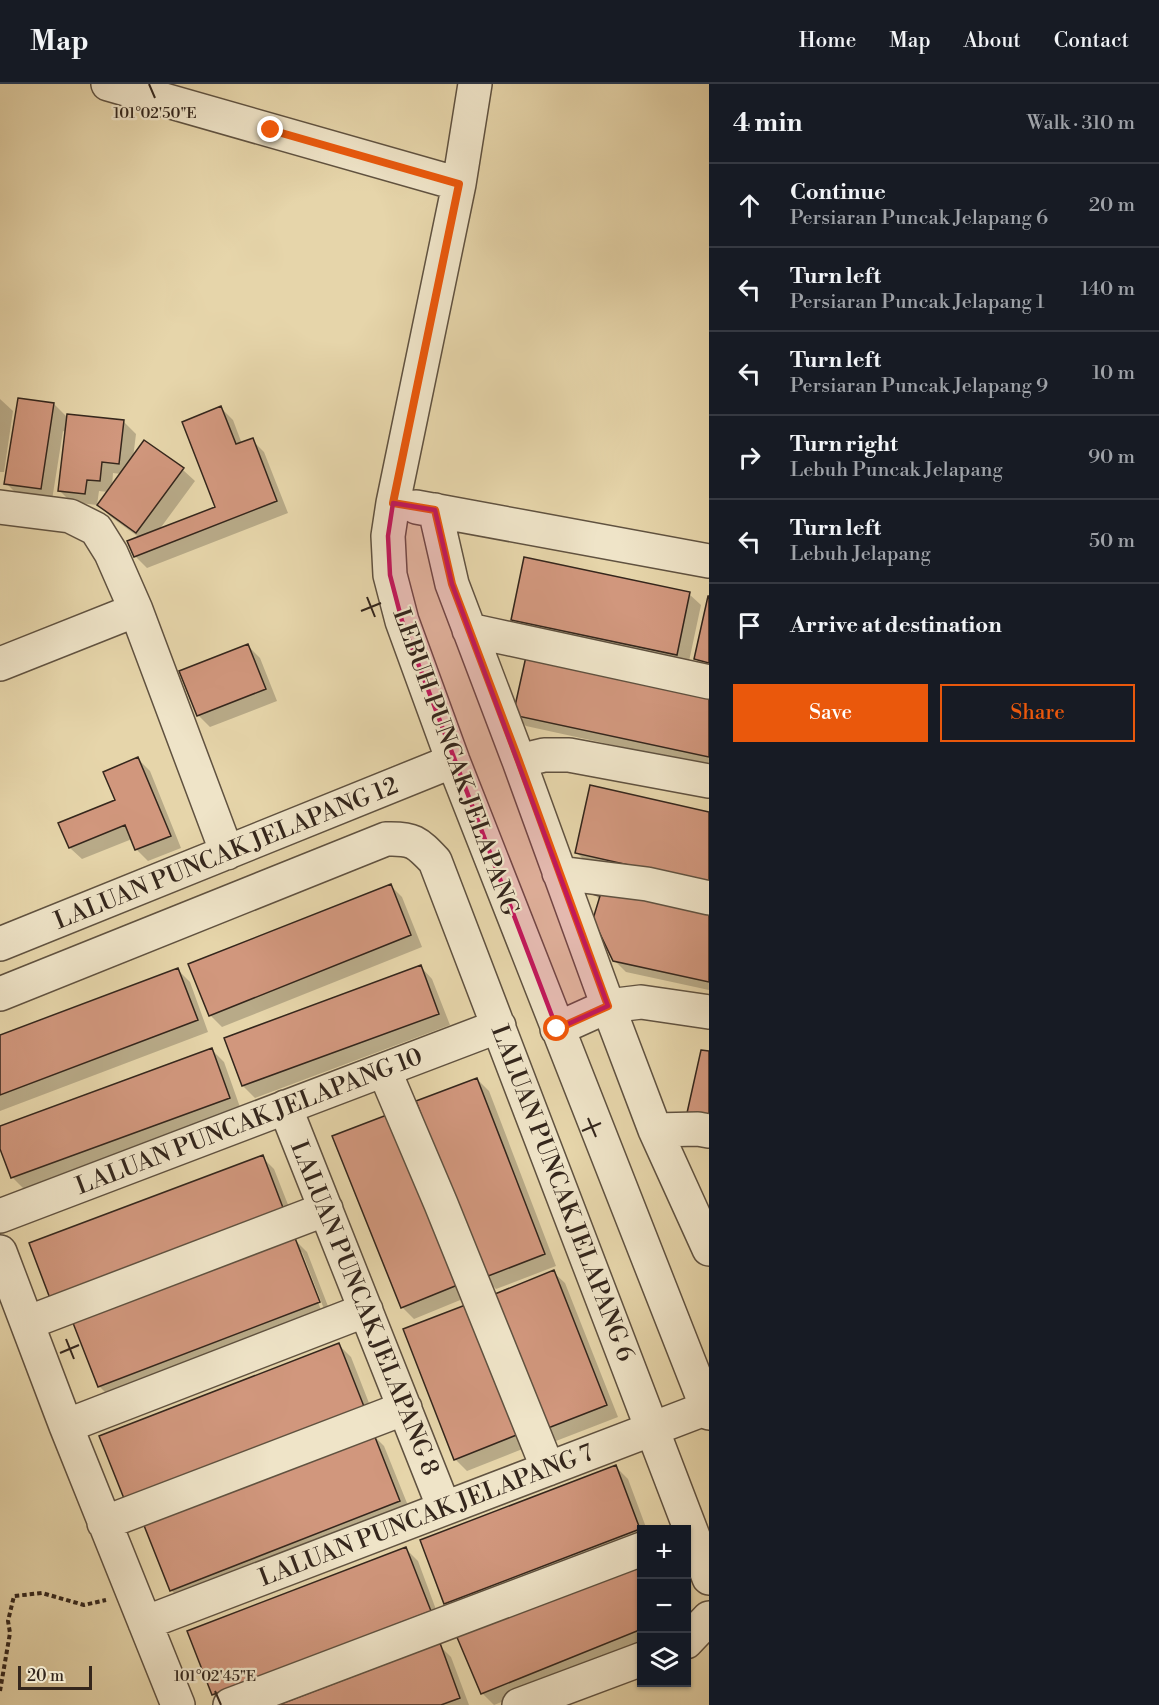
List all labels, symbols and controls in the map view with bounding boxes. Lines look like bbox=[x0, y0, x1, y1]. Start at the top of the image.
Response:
text: Map bbox=[30, 24, 89, 59]
text: Home bbox=[799, 28, 856, 54]
text: Map bbox=[889, 28, 931, 54]
text: About bbox=[964, 28, 1021, 54]
text: Contact bbox=[1054, 28, 1129, 54]
text: 101°02'50"E bbox=[113, 104, 197, 123]
text: 4 min bbox=[733, 107, 803, 139]
text: Walk · 310 m bbox=[1027, 111, 1135, 136]
route end bbox=[257, 116, 283, 142]
text: Continue bbox=[790, 179, 886, 206]
icon: ahead bbox=[733, 189, 766, 222]
text: 20 m bbox=[1089, 193, 1135, 218]
text: Persiaran Puncak Jelapang 6 bbox=[790, 206, 1048, 231]
text: Turn left bbox=[790, 263, 881, 290]
icon: left bbox=[733, 273, 766, 306]
text: 140 m bbox=[1080, 277, 1135, 302]
text: Persiaran Puncak Jelapang 1 bbox=[790, 290, 1045, 315]
text: Turn left bbox=[790, 347, 881, 374]
icon: left bbox=[733, 357, 766, 390]
text: 10 m bbox=[1092, 361, 1135, 386]
text: Persiaran Puncak Jelapang 9 bbox=[790, 374, 1048, 399]
text: Turn right bbox=[790, 431, 898, 458]
icon: right bbox=[733, 441, 766, 474]
text: 90 m bbox=[1088, 445, 1135, 470]
text: Lebuh Puncak Jelapang bbox=[790, 458, 1003, 483]
text: Turn left bbox=[790, 515, 881, 542]
icon: left bbox=[733, 525, 766, 558]
text: 50 m bbox=[1089, 529, 1135, 554]
text: Lebuh Jelapang bbox=[790, 542, 931, 567]
street label: LEBUH PUNCAK JELAPANG bbox=[385, 605, 525, 920]
icon: arrive bbox=[733, 609, 766, 642]
text: Arrive at destination bbox=[790, 612, 1002, 639]
button: Save bbox=[733, 684, 928, 742]
button: Share bbox=[940, 684, 1135, 742]
street label: LALUAN PUNCAK JELAPANG 12 bbox=[50, 771, 403, 937]
route start bbox=[543, 1015, 569, 1041]
street label: LALUAN PUNCAK JELAPANG 6 bbox=[484, 1021, 640, 1366]
street label: LALUAN PUNCAK JELAPANG 10 bbox=[72, 1042, 427, 1202]
street label: LALUAN PUNCAK JELAPANG 8 bbox=[283, 1137, 445, 1480]
street label: LALUAN PUNCAK JELAPANG 7 bbox=[255, 1438, 598, 1594]
map controls bbox=[637, 1525, 691, 1687]
button: + bbox=[637, 1525, 691, 1579]
button: − bbox=[637, 1579, 691, 1633]
button: layers bbox=[637, 1633, 691, 1687]
scale bar bbox=[18, 1663, 92, 1690]
text: 20 m bbox=[27, 1666, 64, 1686]
text: 101°02'45"E bbox=[174, 1667, 256, 1686]

